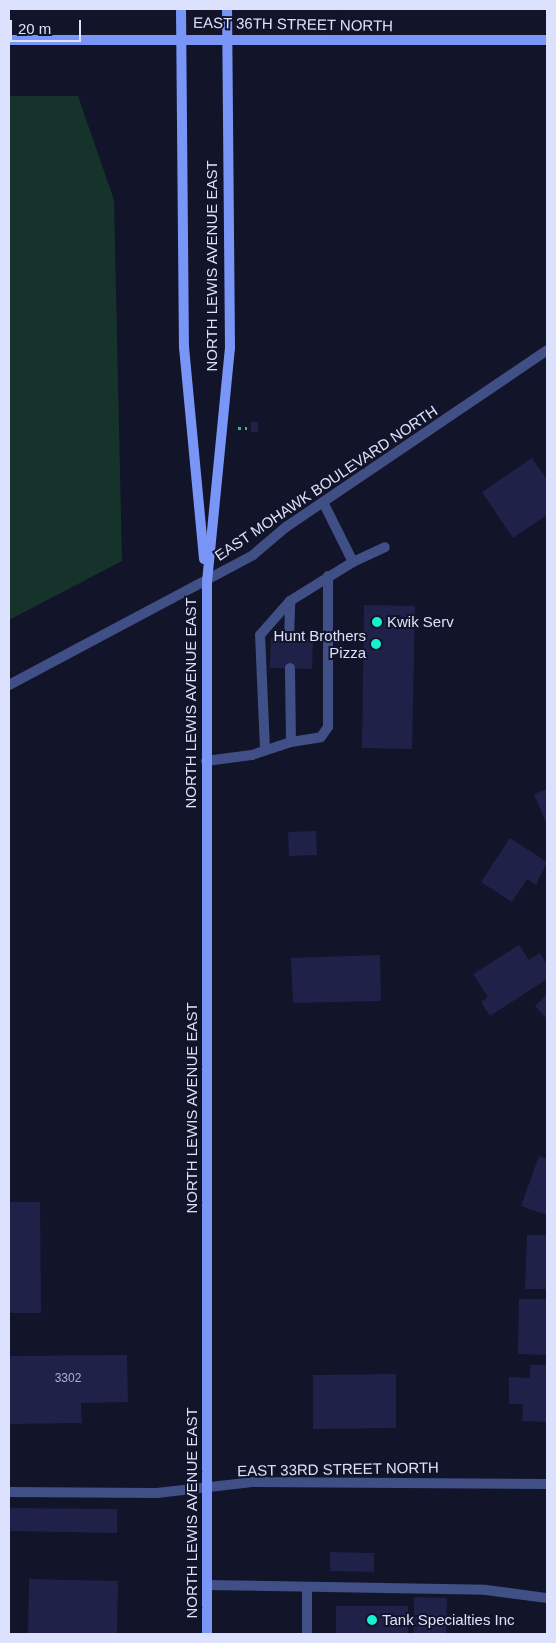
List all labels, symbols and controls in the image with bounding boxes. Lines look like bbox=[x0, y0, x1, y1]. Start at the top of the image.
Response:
scale bar bbox=[12, 10, 84, 42]
street label: EAST 36TH STREET NORTH bbox=[193, 13, 393, 35]
text: 20 m bbox=[18, 20, 51, 37]
street label: NORTH LEWIS AVENUE EAST bbox=[203, 160, 221, 372]
street label: EAST MOHAWK BOULEVARD NORTH bbox=[211, 402, 441, 564]
street label: NORTH LEWIS AVENUE EAST bbox=[182, 597, 200, 809]
place label: Kwik Serv bbox=[387, 613, 454, 631]
marker: Kwik Serv bbox=[371, 616, 383, 628]
place label: Hunt Brothers Pizza bbox=[273, 626, 366, 661]
marker: Hunt Brothers Pizza bbox=[370, 638, 382, 650]
street label: NORTH LEWIS AVENUE EAST bbox=[183, 1002, 201, 1214]
house number: 3302 bbox=[55, 1372, 81, 1386]
street label: NORTH LEWIS AVENUE EAST bbox=[183, 1407, 201, 1619]
street label: EAST 33RD STREET NORTH bbox=[237, 1458, 439, 1480]
place label: Tank Specialties Inc bbox=[382, 1611, 515, 1629]
marker: Tank Specialties Inc bbox=[366, 1614, 378, 1626]

